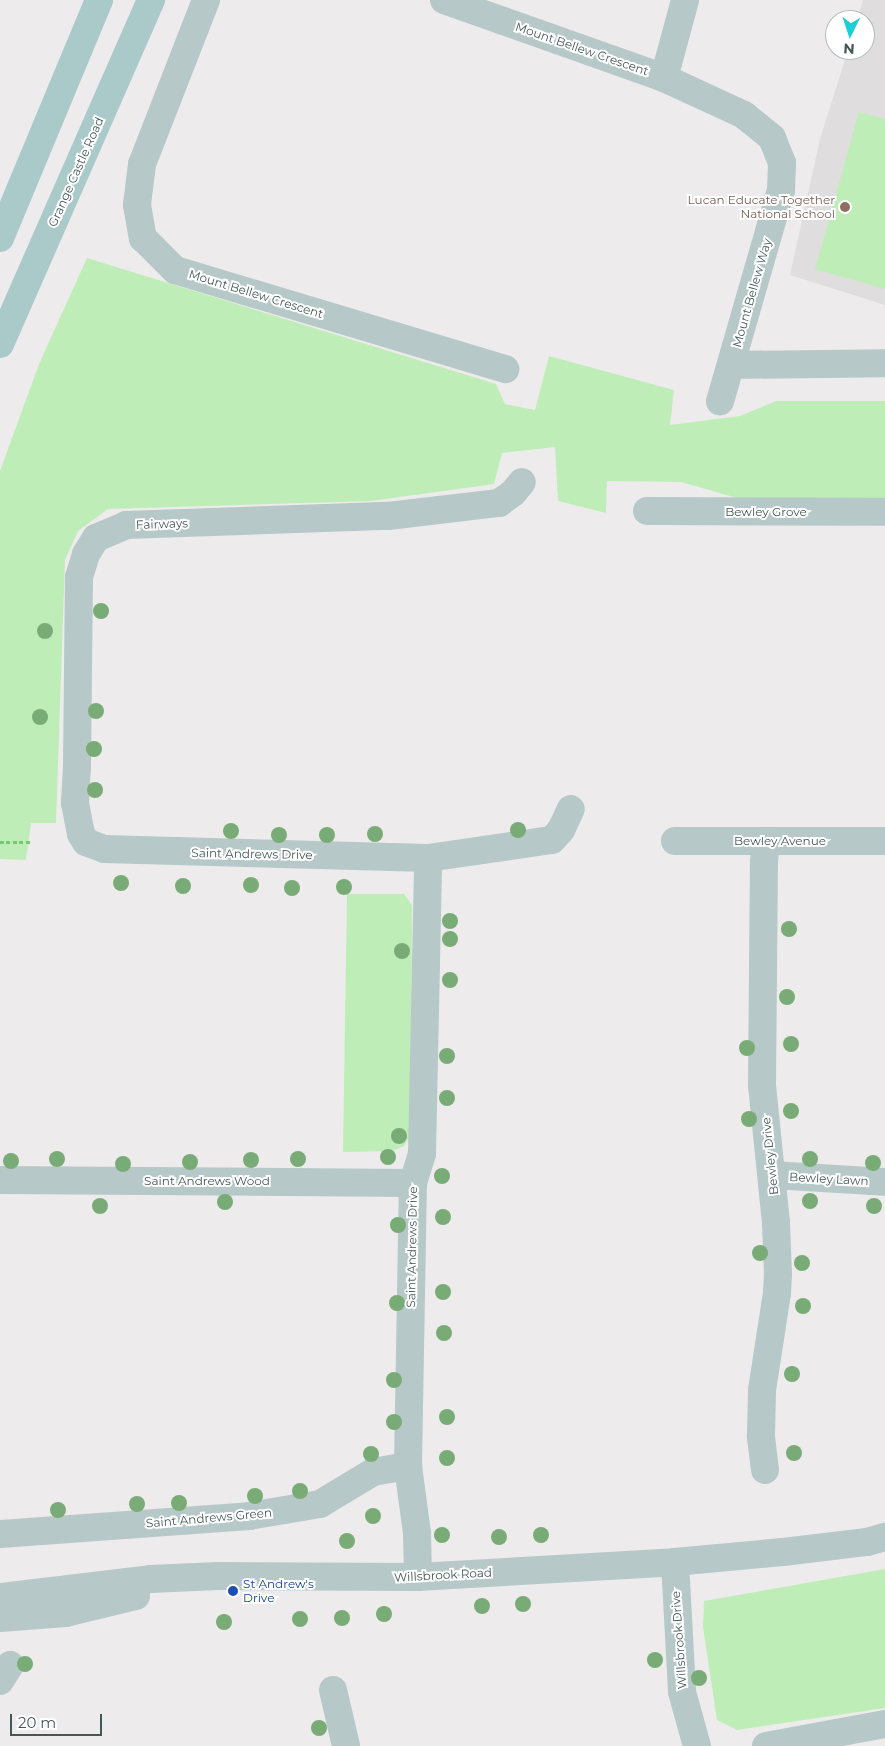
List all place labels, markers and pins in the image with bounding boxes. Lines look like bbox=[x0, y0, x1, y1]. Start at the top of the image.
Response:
place label: Lucan Educate Together National School bbox=[688, 193, 835, 221]
marker: Lucan Educate Together National School bbox=[839, 201, 851, 213]
place label: St Andrew's Drive bbox=[243, 1577, 314, 1605]
marker: St Andrew's Drive bbox=[227, 1585, 239, 1597]

